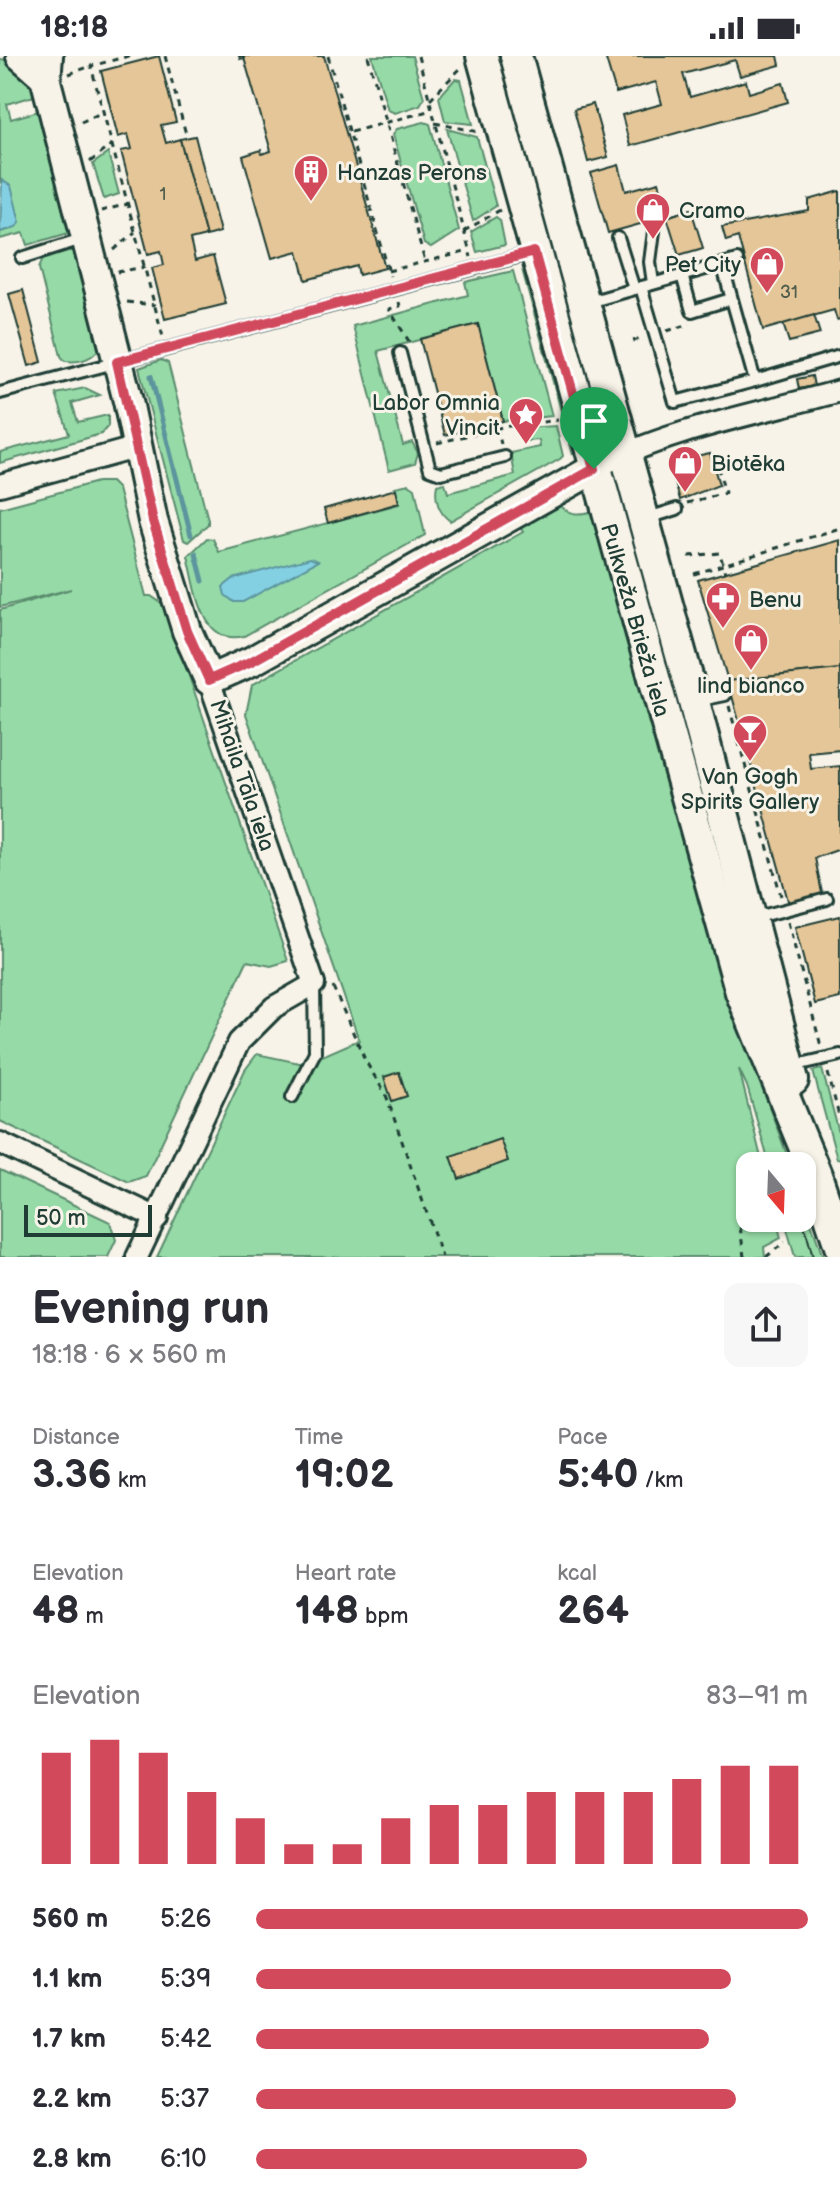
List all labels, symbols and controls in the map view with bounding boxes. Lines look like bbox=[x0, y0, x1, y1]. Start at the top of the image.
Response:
text: 18:18 bbox=[40, 10, 109, 46]
building icon: Hanzas Perons bbox=[292, 153, 330, 203]
place label: Hanzas Perons bbox=[337, 160, 487, 187]
house number: 1 bbox=[160, 184, 166, 205]
shop icon: Cramo bbox=[634, 191, 672, 241]
place label: Cramo bbox=[679, 198, 745, 225]
shop icon: Pet City bbox=[748, 245, 786, 295]
place label: Pet City bbox=[665, 252, 741, 279]
house number: 31 bbox=[780, 282, 798, 303]
pin bbox=[560, 387, 628, 469]
place label: Labor Omnia Vincit bbox=[372, 390, 500, 442]
place icon: Labor Omnia Vincit bbox=[507, 396, 545, 446]
icon: arrive bbox=[572, 399, 616, 443]
shop icon: Biotēka bbox=[666, 444, 704, 494]
place label: Biotēka bbox=[711, 451, 785, 478]
street label: Pulkveža Brieža iela bbox=[594, 521, 675, 720]
pharmacy icon: Benu bbox=[704, 580, 742, 630]
place label: Benu bbox=[749, 587, 802, 614]
shop icon: lind bianco bbox=[732, 622, 770, 672]
place label: lind bianco bbox=[697, 673, 805, 700]
street label: Mihaila Tāla iela bbox=[203, 696, 280, 855]
bar icon: Van Gogh Spirits Gallery bbox=[731, 713, 769, 763]
place label: Van Gogh Spirits Gallery bbox=[681, 764, 819, 816]
north arrow bbox=[736, 1152, 816, 1232]
map controls bbox=[736, 1152, 816, 1232]
scale bar bbox=[24, 1201, 152, 1237]
text: 50 m bbox=[36, 1205, 86, 1232]
text: Evening run bbox=[32, 1283, 269, 1336]
button: share bbox=[724, 1283, 808, 1367]
text: 18:18 · 6 × 560 m bbox=[32, 1340, 226, 1371]
text: Distance bbox=[32, 1424, 120, 1451]
text: Time bbox=[295, 1424, 343, 1451]
text: Pace bbox=[557, 1424, 608, 1451]
text: 3.36 bbox=[32, 1451, 112, 1499]
text: 19:02 bbox=[295, 1451, 393, 1499]
text: 5:40 bbox=[557, 1451, 639, 1499]
text: km bbox=[112, 1467, 147, 1494]
text: /km bbox=[639, 1467, 683, 1494]
text: Elevation bbox=[32, 1560, 124, 1587]
text: Heart rate bbox=[295, 1560, 396, 1587]
text: kcal bbox=[557, 1560, 597, 1587]
text: 48 bbox=[32, 1587, 80, 1635]
text: 148 bbox=[295, 1587, 359, 1635]
text: 264 bbox=[557, 1587, 629, 1635]
text: m bbox=[80, 1603, 104, 1630]
text: bpm bbox=[359, 1603, 408, 1630]
text: Elevation bbox=[32, 1681, 140, 1712]
text: 83–91 m bbox=[706, 1681, 808, 1712]
text: 560 m bbox=[32, 1904, 108, 1935]
text: 5:26 bbox=[160, 1904, 211, 1935]
text: 1.1 km bbox=[32, 1964, 102, 1995]
text: 5:39 bbox=[160, 1964, 211, 1995]
text: 1.7 km bbox=[32, 2024, 106, 2055]
text: 5:42 bbox=[160, 2024, 211, 2055]
text: 2.2 km bbox=[32, 2084, 112, 2115]
text: 5:37 bbox=[160, 2084, 209, 2115]
text: 2.8 km bbox=[32, 2144, 112, 2175]
text: 6:10 bbox=[160, 2144, 207, 2175]

